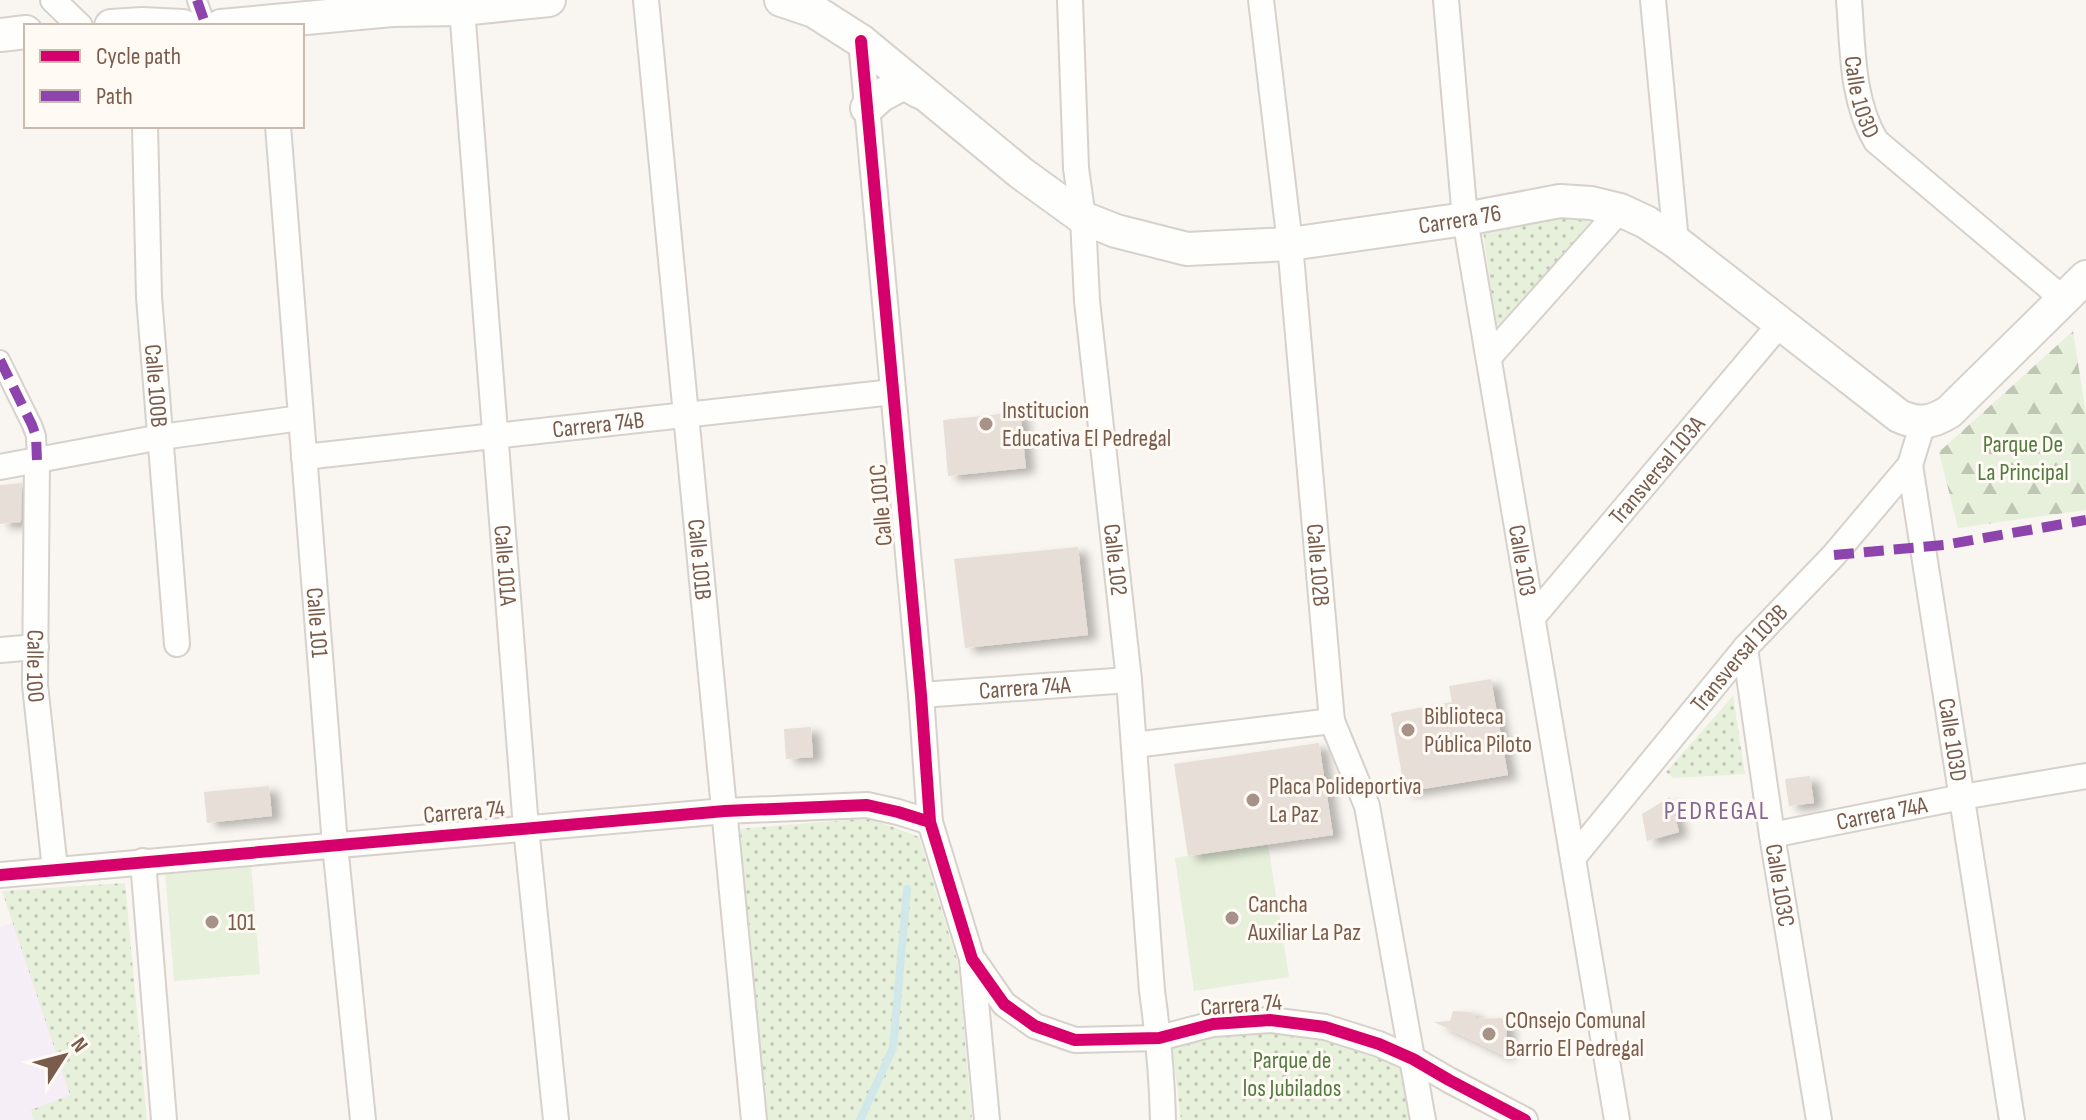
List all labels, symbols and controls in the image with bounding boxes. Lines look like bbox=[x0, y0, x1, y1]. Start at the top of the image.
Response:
legend bbox=[24, 24, 304, 128]
text: Cycle path bbox=[96, 42, 181, 71]
street label: Calle 103D bbox=[1838, 54, 1886, 143]
text: Path bbox=[96, 82, 133, 111]
street label: Carrera 76 bbox=[1417, 198, 1503, 240]
street label: Calle 100B bbox=[138, 343, 174, 428]
place label: Institucion Educativa El Pedregal bbox=[1002, 396, 1171, 453]
street label: Carrera 74B bbox=[551, 405, 646, 444]
street label: Transversal 103A bbox=[1603, 409, 1711, 531]
marker: Institucion Educativa El Pedregal bbox=[977, 415, 995, 433]
park label: Parque De La Principal bbox=[1977, 430, 2069, 487]
street label: Calle 101C bbox=[863, 463, 899, 547]
street label: Calle 101B bbox=[682, 518, 718, 601]
street label: Calle 102 bbox=[1097, 522, 1134, 597]
street label: Calle 103 bbox=[1502, 522, 1543, 598]
street label: Calle 102B bbox=[1300, 523, 1336, 607]
street label: Calle 101A bbox=[488, 524, 523, 608]
street label: Calle 101 bbox=[300, 586, 335, 659]
street label: Transversal 103B bbox=[1684, 598, 1794, 718]
street label: Calle 100 bbox=[20, 629, 51, 704]
street label: Carrera 74A bbox=[978, 670, 1072, 705]
street label: Calle 103D bbox=[1932, 696, 1974, 783]
place label: Biblioteca Pública Piloto bbox=[1424, 702, 1532, 759]
marker: Biblioteca Pública Piloto bbox=[1399, 721, 1417, 739]
place label: Placa Polideportiva La Paz bbox=[1269, 772, 1421, 829]
street label: Carrera 74A bbox=[1834, 790, 1930, 836]
marker: Placa Polideportiva La Paz bbox=[1244, 791, 1262, 809]
street label: Carrera 74 bbox=[422, 794, 506, 830]
district label: PEDREGAL bbox=[1664, 796, 1770, 827]
street label: Calle 103C bbox=[1759, 842, 1801, 929]
place label: Cancha Auxiliar La Paz bbox=[1247, 890, 1361, 947]
place label: 101 bbox=[228, 908, 256, 937]
marker: Cancha Auxiliar La Paz bbox=[1223, 909, 1241, 927]
marker: 101 bbox=[203, 913, 221, 931]
street label: Carrera 74 bbox=[1199, 988, 1283, 1022]
place label: COnsejo Comunal Barrio El Pedregal bbox=[1505, 1006, 1646, 1063]
north arrow bbox=[24, 1016, 104, 1096]
marker: COnsejo Comunal Barrio El Pedregal bbox=[1480, 1025, 1498, 1043]
text: N bbox=[65, 1032, 93, 1058]
park label: Parque de los Jubilados bbox=[1243, 1046, 1341, 1103]

